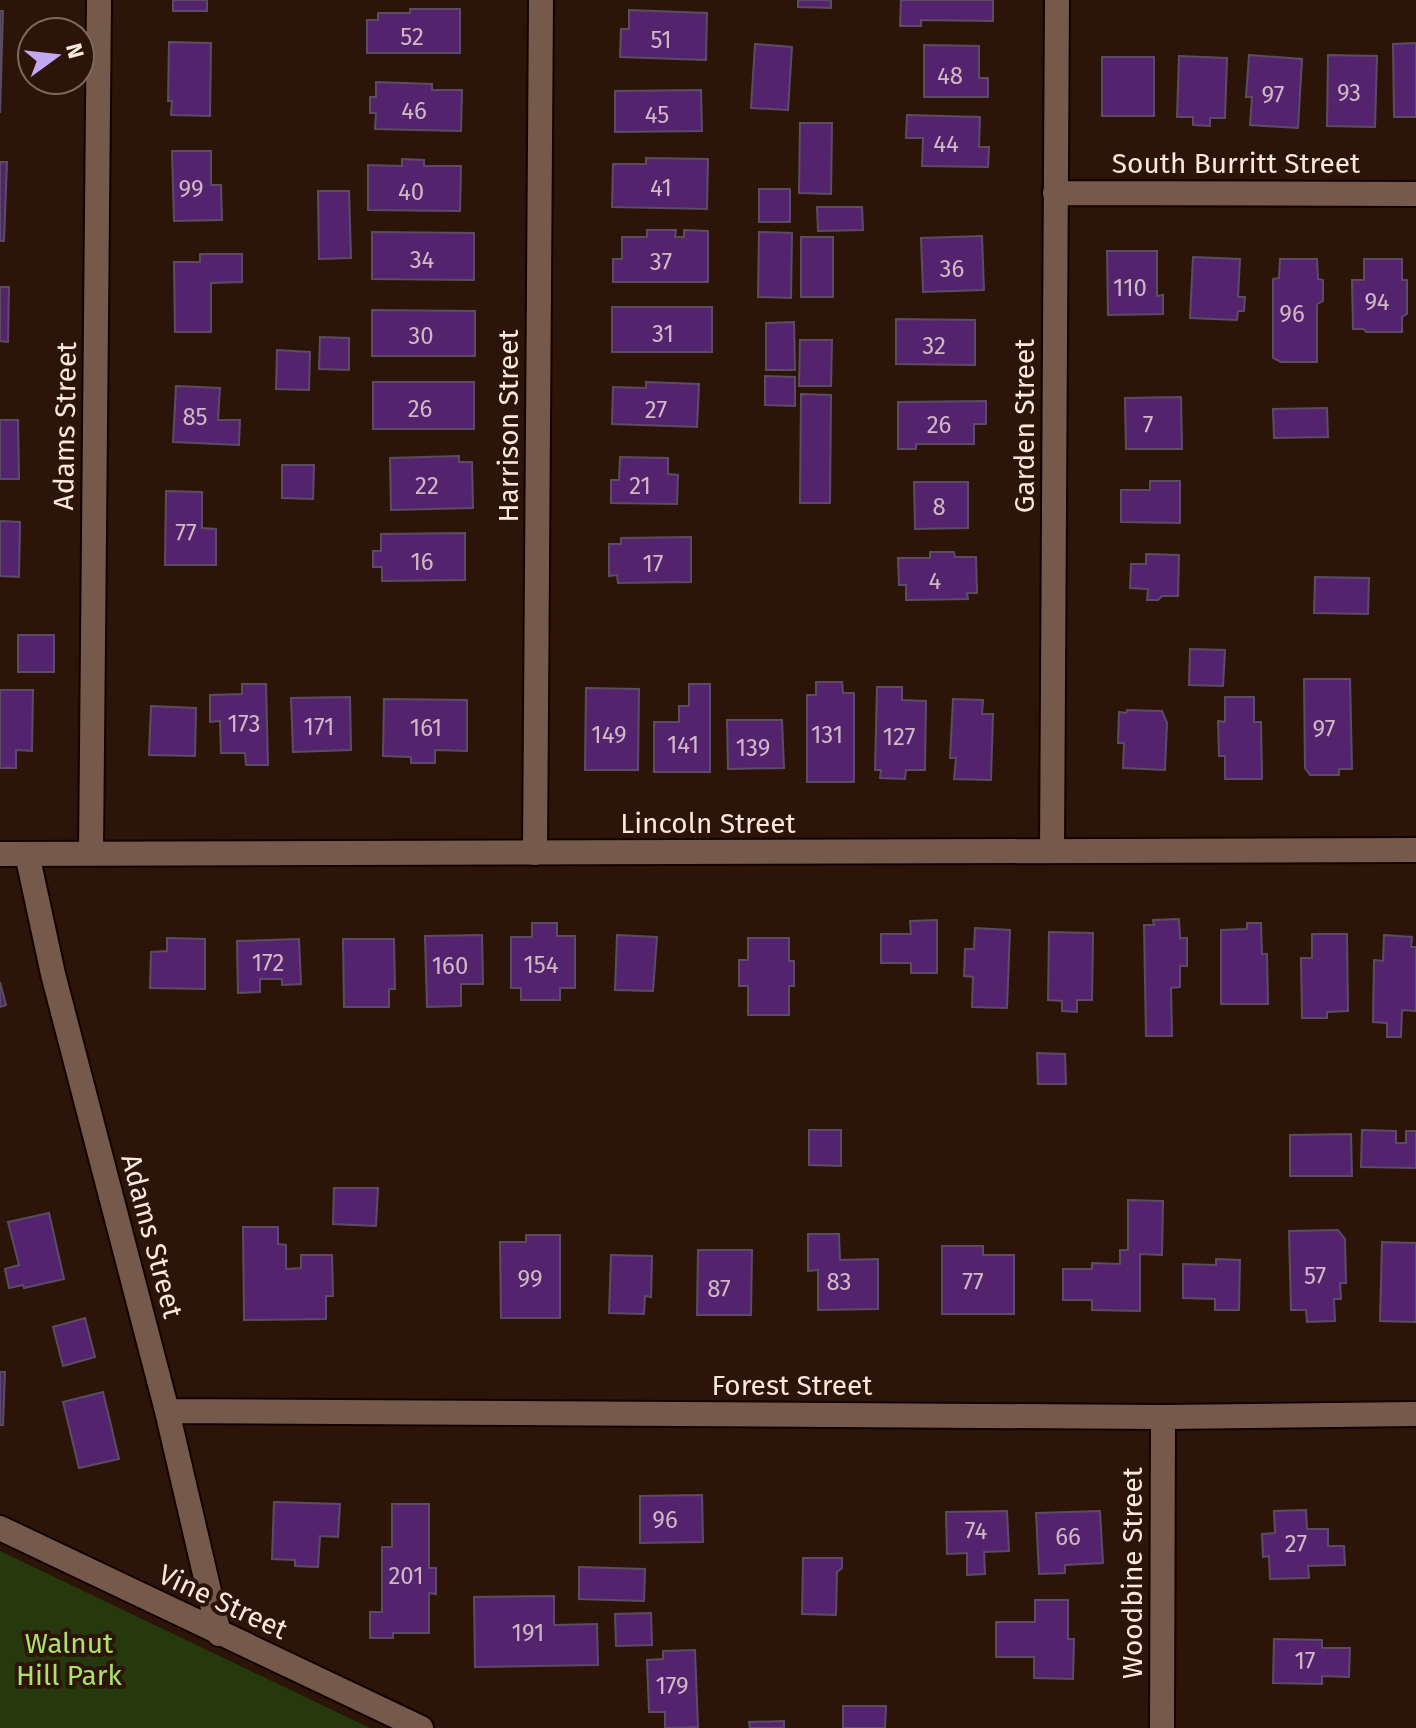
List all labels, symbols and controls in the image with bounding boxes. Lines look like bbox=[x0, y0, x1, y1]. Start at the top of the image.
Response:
north arrow bbox=[16, 16, 96, 96]
house number: 52 bbox=[400, 23, 424, 51]
house number: 51 bbox=[650, 26, 672, 54]
text: N bbox=[60, 40, 90, 61]
house number: 48 bbox=[937, 62, 963, 90]
house number: 93 bbox=[1337, 79, 1361, 107]
house number: 97 bbox=[1262, 81, 1284, 109]
house number: 46 bbox=[401, 97, 427, 125]
house number: 45 bbox=[645, 101, 669, 129]
house number: 44 bbox=[933, 130, 959, 158]
street label: South Burritt Street bbox=[1112, 147, 1361, 180]
house number: 41 bbox=[650, 174, 672, 202]
house number: 99 bbox=[178, 175, 204, 203]
house number: 40 bbox=[398, 178, 424, 206]
house number: 34 bbox=[410, 246, 435, 274]
house number: 37 bbox=[650, 248, 672, 276]
house number: 36 bbox=[940, 255, 964, 283]
house number: 110 bbox=[1113, 274, 1147, 302]
house number: 94 bbox=[1364, 288, 1390, 316]
house number: 96 bbox=[1279, 300, 1305, 328]
house number: 31 bbox=[652, 320, 674, 348]
house number: 30 bbox=[408, 322, 434, 350]
street label: Harrison Street bbox=[492, 329, 525, 523]
house number: 32 bbox=[922, 332, 946, 360]
street label: Garden Street bbox=[1008, 338, 1041, 513]
street label: Adams Street bbox=[47, 341, 83, 511]
house number: 26 bbox=[408, 395, 432, 423]
house number: 27 bbox=[645, 396, 667, 424]
house number: 85 bbox=[182, 403, 208, 431]
house number: 26 bbox=[927, 411, 951, 439]
house number: 7 bbox=[1143, 411, 1153, 439]
house number: 22 bbox=[415, 472, 439, 500]
house number: 21 bbox=[629, 472, 651, 500]
house number: 8 bbox=[932, 493, 946, 521]
house number: 77 bbox=[175, 519, 197, 547]
house number: 16 bbox=[410, 548, 434, 576]
house number: 17 bbox=[642, 550, 664, 578]
house number: 4 bbox=[929, 567, 942, 595]
house number: 173 bbox=[228, 710, 260, 738]
house number: 171 bbox=[303, 713, 335, 741]
house number: 161 bbox=[410, 714, 442, 742]
house number: 97 bbox=[1313, 715, 1335, 743]
house number: 149 bbox=[591, 721, 627, 749]
house number: 131 bbox=[811, 721, 843, 749]
house number: 127 bbox=[883, 723, 915, 751]
house number: 141 bbox=[667, 731, 699, 759]
house number: 139 bbox=[736, 734, 770, 762]
street label: Lincoln Street bbox=[620, 807, 797, 840]
house number: 172 bbox=[252, 949, 284, 977]
house number: 154 bbox=[523, 951, 559, 979]
house number: 160 bbox=[432, 952, 468, 980]
street label: Adams Street bbox=[114, 1150, 190, 1322]
house number: 57 bbox=[1304, 1262, 1326, 1290]
house number: 99 bbox=[517, 1265, 543, 1293]
house number: 83 bbox=[826, 1268, 852, 1296]
house number: 77 bbox=[962, 1268, 984, 1296]
house number: 87 bbox=[707, 1275, 731, 1303]
street label: Forest Street bbox=[712, 1369, 873, 1402]
street label: Woodbine Street bbox=[1116, 1466, 1149, 1679]
house number: 96 bbox=[652, 1506, 678, 1534]
house number: 74 bbox=[965, 1517, 987, 1545]
house number: 66 bbox=[1055, 1523, 1081, 1551]
house number: 27 bbox=[1285, 1530, 1307, 1558]
street label: Vine Street bbox=[153, 1558, 294, 1647]
house number: 201 bbox=[388, 1562, 424, 1590]
house number: 191 bbox=[512, 1619, 544, 1647]
park label: Walnut Hill Park bbox=[16, 1627, 123, 1692]
house number: 17 bbox=[1294, 1647, 1316, 1675]
house number: 179 bbox=[655, 1672, 689, 1700]

